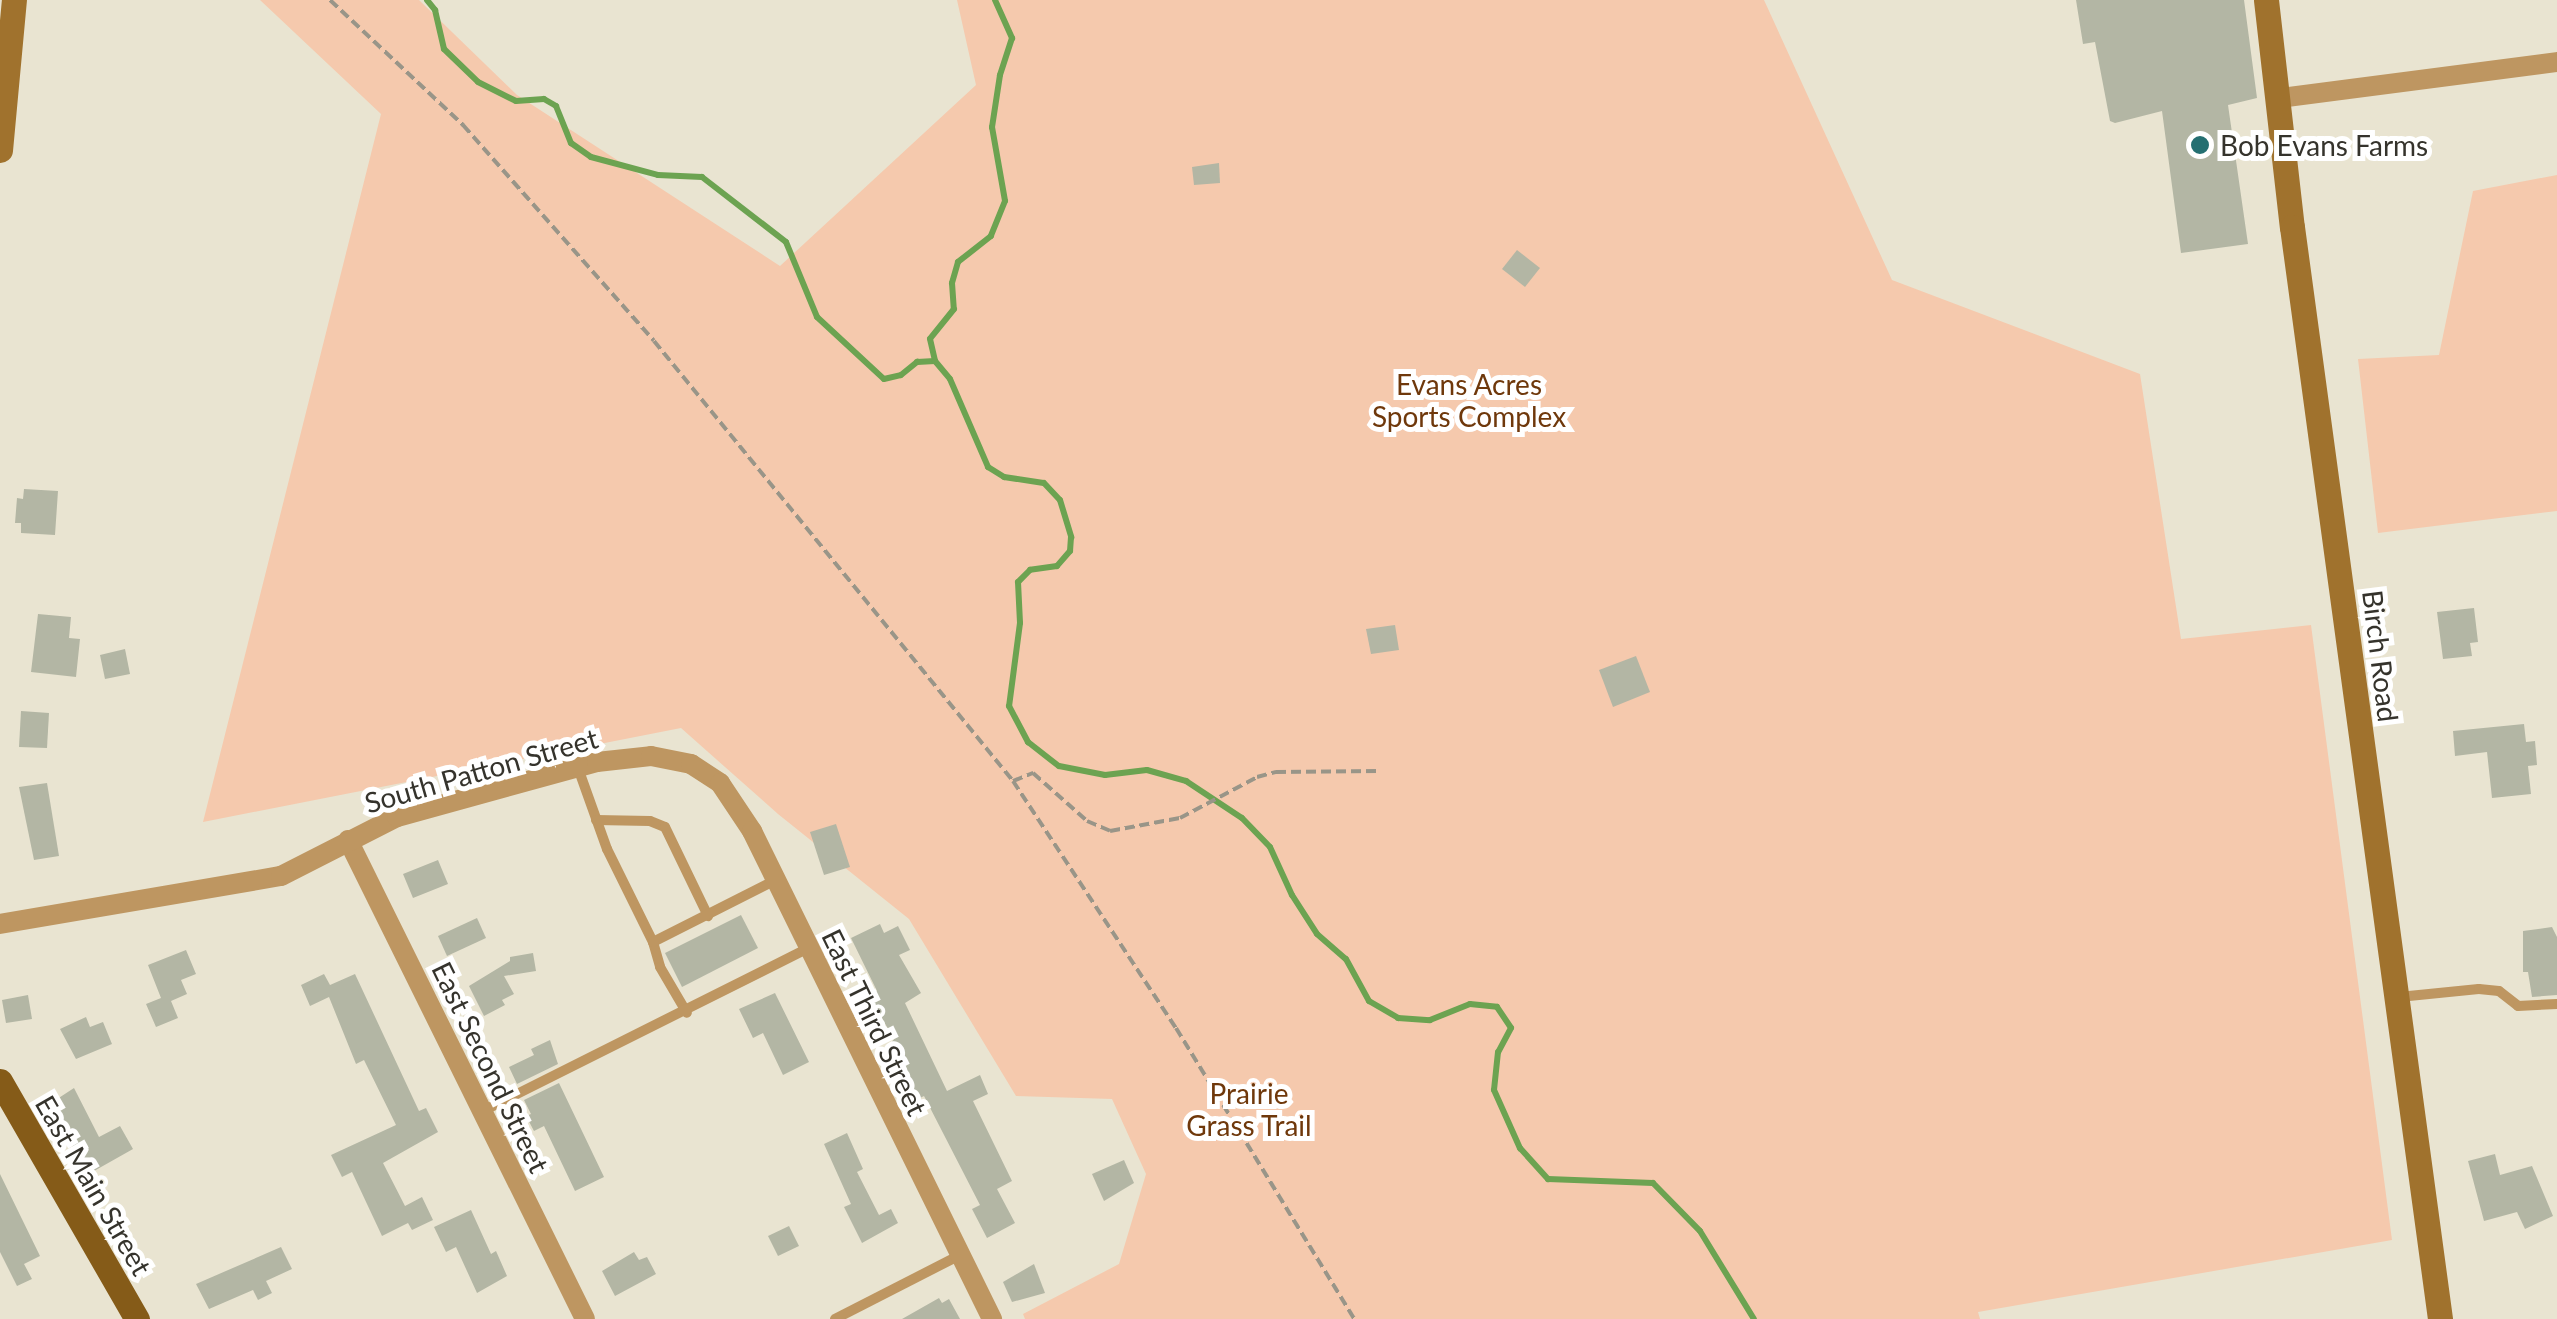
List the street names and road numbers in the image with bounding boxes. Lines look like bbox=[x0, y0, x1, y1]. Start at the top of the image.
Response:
street label: Birch Road bbox=[2356, 588, 2406, 724]
street label: South Patton Street bbox=[361, 721, 601, 819]
street label: East Third Street bbox=[815, 923, 935, 1121]
street label: East Second Street bbox=[425, 956, 557, 1178]
street label: East Main Street bbox=[29, 1089, 159, 1281]

